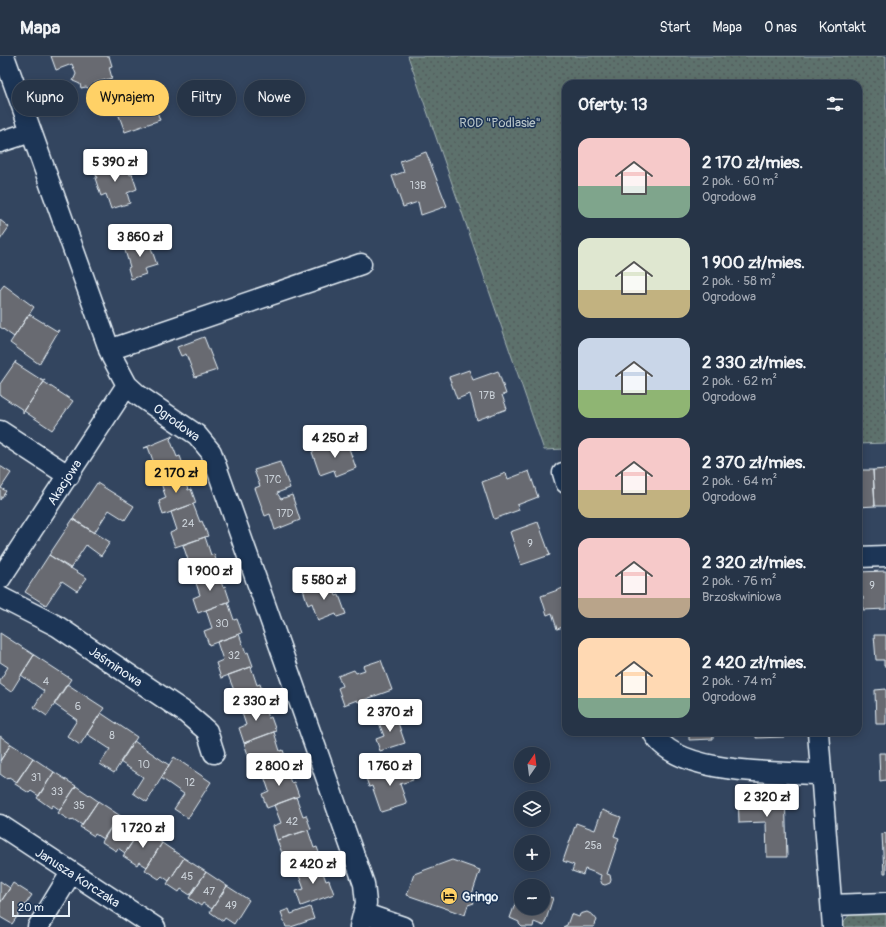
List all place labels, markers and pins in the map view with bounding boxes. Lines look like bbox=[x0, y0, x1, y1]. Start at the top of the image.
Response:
pin: 5 390 zł bbox=[74, 149, 156, 183]
pin: 3 860 zł bbox=[99, 224, 181, 258]
pin: 4 250 zł bbox=[294, 425, 376, 459]
pin: 2 170 zł bbox=[135, 460, 217, 494]
pin: 1 900 zł bbox=[169, 558, 251, 592]
pin: 5 580 zł bbox=[283, 567, 365, 601]
pin: 2 330 zł bbox=[215, 688, 297, 722]
pin: 2 370 zł bbox=[349, 699, 431, 733]
pin: 2 800 zł bbox=[238, 753, 320, 787]
pin: 1 760 zł bbox=[349, 753, 431, 787]
pin: 2 320 zł bbox=[726, 784, 808, 818]
pin: 1 720 zł bbox=[102, 815, 184, 849]
pin: 2 420 zł bbox=[272, 851, 354, 885]
hotel icon: Gringo bbox=[439, 886, 459, 906]
place label: Gringo bbox=[462, 889, 498, 905]

